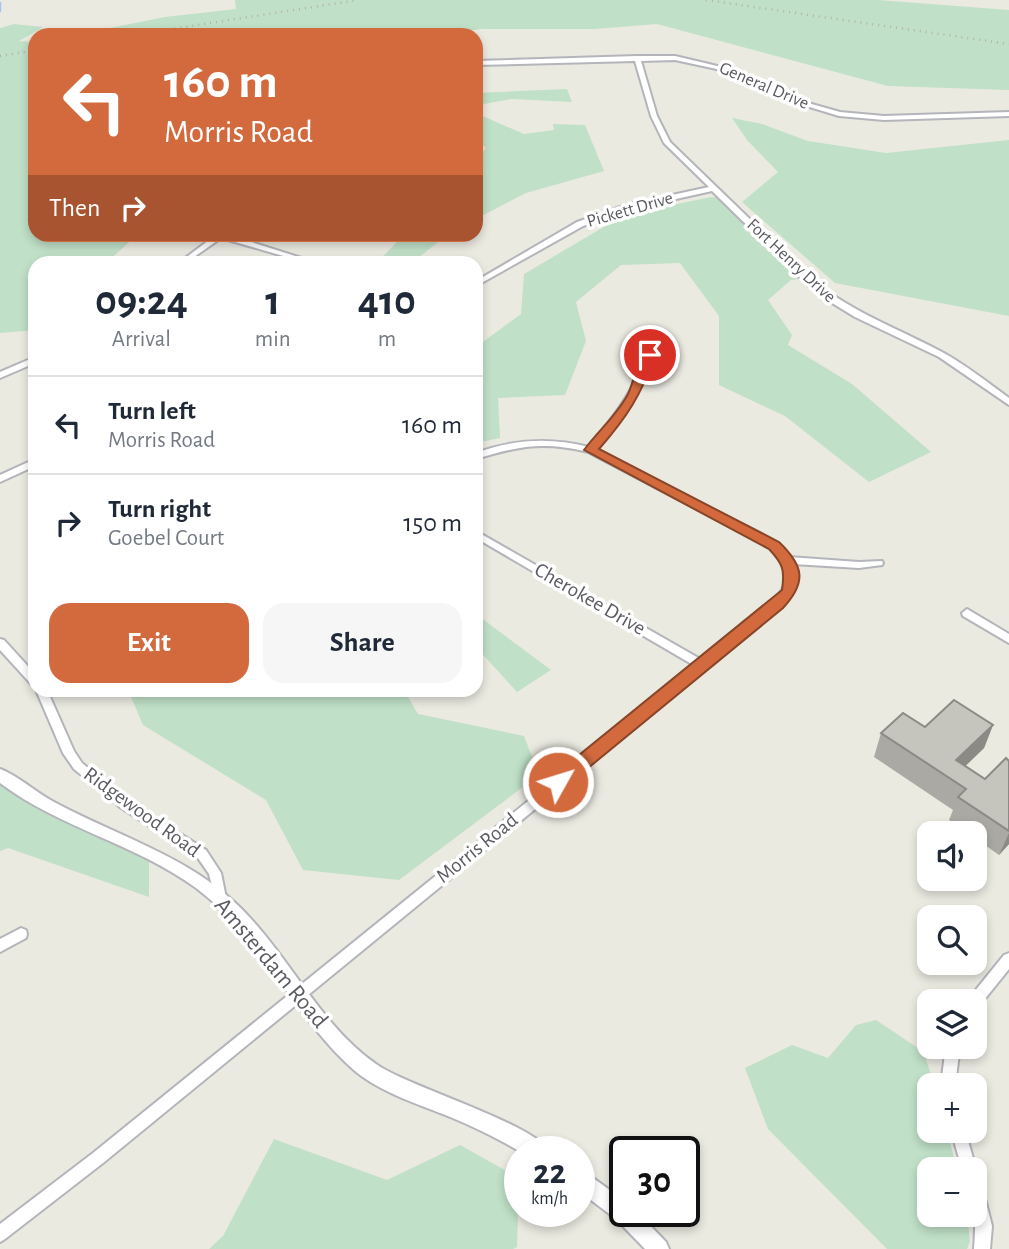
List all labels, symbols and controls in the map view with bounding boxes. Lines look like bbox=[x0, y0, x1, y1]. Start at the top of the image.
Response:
icon: left bbox=[49, 56, 140, 147]
text: 160 m bbox=[164, 58, 278, 107]
street label: General Drive bbox=[717, 59, 811, 113]
text: Morris Road bbox=[164, 116, 313, 148]
icon: right bbox=[114, 189, 152, 227]
street label: Pickett Drive bbox=[585, 189, 675, 231]
text: Then bbox=[49, 195, 100, 221]
street label: Fort Henry Drive bbox=[743, 216, 839, 306]
text: 09:24 bbox=[95, 280, 188, 322]
text: 1 bbox=[265, 280, 280, 322]
text: 410 bbox=[358, 280, 416, 322]
pin bbox=[620, 325, 680, 385]
text: Arrival bbox=[112, 328, 171, 351]
text: min bbox=[255, 328, 291, 351]
text: m bbox=[378, 328, 396, 351]
icon: arrive bbox=[631, 336, 669, 374]
text: Turn left bbox=[108, 398, 196, 424]
icon: left bbox=[49, 406, 87, 444]
text: 160 m bbox=[402, 412, 462, 438]
text: Morris Road bbox=[108, 429, 215, 452]
text: Turn right bbox=[108, 496, 211, 522]
icon: right bbox=[49, 504, 87, 542]
text: 150 m bbox=[403, 510, 462, 536]
text: Goebel Court bbox=[108, 527, 224, 550]
street label: Cherokee Drive bbox=[531, 559, 649, 639]
button: Exit bbox=[49, 603, 249, 683]
button: Share bbox=[263, 603, 462, 683]
position arrow bbox=[521, 745, 595, 819]
street label: Ridgewood Road bbox=[80, 763, 204, 861]
street label: Morris Road bbox=[432, 809, 522, 887]
map controls bbox=[917, 821, 987, 1227]
button: sound bbox=[917, 821, 987, 891]
street label: Amsterdam Road bbox=[210, 893, 332, 1033]
button: search bbox=[917, 905, 987, 975]
button: layers bbox=[917, 989, 987, 1059]
button: + bbox=[917, 1073, 987, 1143]
speed limit sign: 30 bbox=[609, 1136, 700, 1227]
text: 22 bbox=[533, 1155, 566, 1190]
button: − bbox=[917, 1157, 987, 1227]
text: km/h bbox=[531, 1190, 568, 1208]

